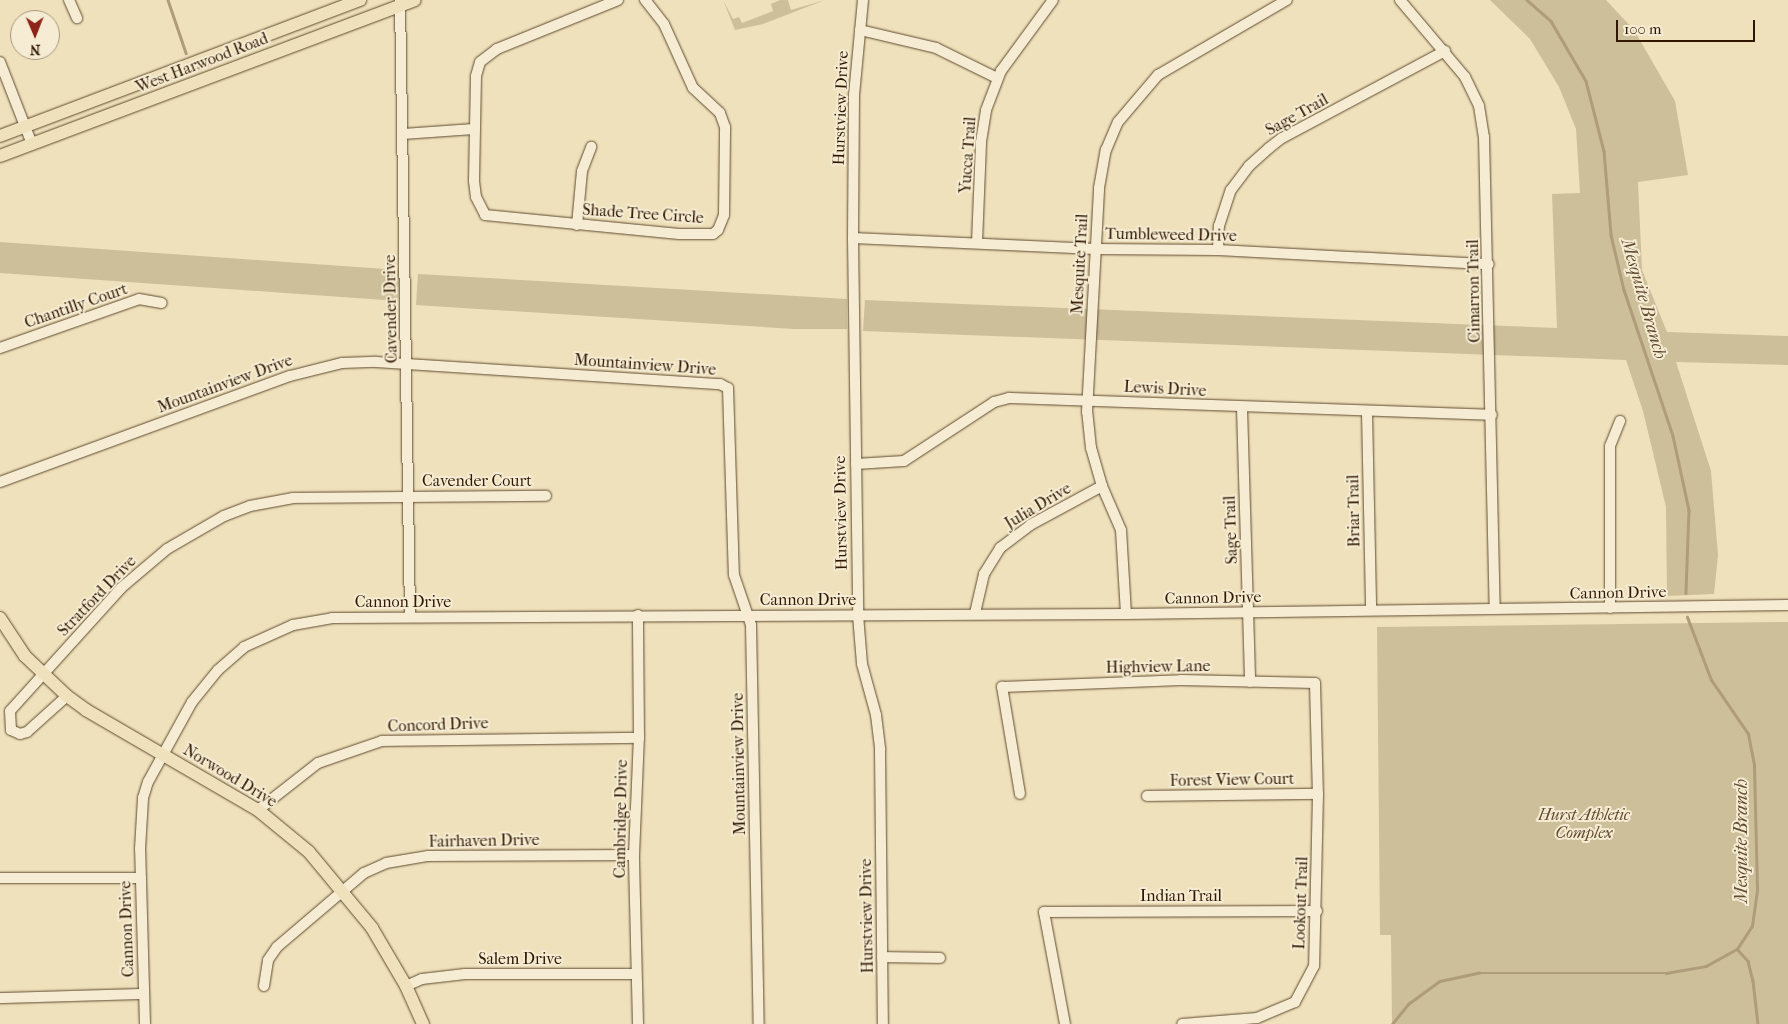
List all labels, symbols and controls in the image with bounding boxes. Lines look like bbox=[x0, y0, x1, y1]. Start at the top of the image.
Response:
north arrow bbox=[10, 10, 60, 60]
scale bar bbox=[1618, 10, 1757, 42]
text: 100 m bbox=[1624, 20, 1662, 38]
street label: West Harwood Road bbox=[133, 29, 271, 97]
text: N bbox=[30, 41, 41, 58]
street label: Hurstview Drive bbox=[829, 50, 853, 166]
street label: Sage Trail bbox=[1262, 90, 1332, 140]
street label: Yucca Trail bbox=[956, 116, 980, 194]
street label: Shade Tree Circle bbox=[582, 200, 704, 228]
street label: Mesquite Trail bbox=[1068, 213, 1092, 315]
street label: Tumbleweed Drive bbox=[1105, 224, 1237, 246]
water label: Mesquite Branch bbox=[1616, 236, 1670, 362]
street label: Cimarron Trail bbox=[1463, 239, 1485, 343]
street label: Cavender Drive bbox=[380, 255, 402, 363]
street label: Chantilly Court bbox=[22, 279, 130, 333]
street label: Mountainview Drive bbox=[573, 350, 717, 380]
street label: Mountainview Drive bbox=[155, 351, 295, 417]
street label: Lewis Drive bbox=[1123, 377, 1207, 401]
street label: Hurstview Drive bbox=[830, 455, 852, 571]
street label: Cavender Court bbox=[422, 471, 532, 491]
street label: Briar Trail bbox=[1344, 475, 1364, 547]
street label: Julia Drive bbox=[1001, 479, 1075, 533]
street label: Sage Trail bbox=[1220, 495, 1242, 565]
street label: Stratford Drive bbox=[54, 552, 140, 640]
street label: Cannon Drive bbox=[1570, 583, 1666, 603]
street label: Cannon Drive bbox=[1165, 588, 1261, 608]
street label: Cannon Drive bbox=[760, 590, 856, 610]
street label: Cannon Drive bbox=[355, 592, 451, 612]
street label: Highview Lane bbox=[1106, 656, 1210, 678]
street label: Mountainview Drive bbox=[728, 693, 750, 835]
street label: Concord Drive bbox=[387, 714, 489, 736]
street label: Norwood Drive bbox=[180, 741, 280, 811]
street label: Cambridge Drive bbox=[610, 759, 632, 879]
street label: Forest View Court bbox=[1169, 769, 1295, 791]
water label: Mesquite Branch bbox=[1731, 779, 1753, 903]
park label: Hurst Athletic Complex bbox=[1538, 805, 1630, 843]
street label: Fairhaven Drive bbox=[428, 830, 540, 852]
street label: Lookout Trail bbox=[1290, 856, 1312, 950]
street label: Hurstview Drive bbox=[856, 858, 878, 974]
street label: Cannon Drive bbox=[116, 880, 138, 978]
street label: Indian Trail bbox=[1140, 886, 1222, 906]
street label: Salem Drive bbox=[478, 949, 562, 969]

